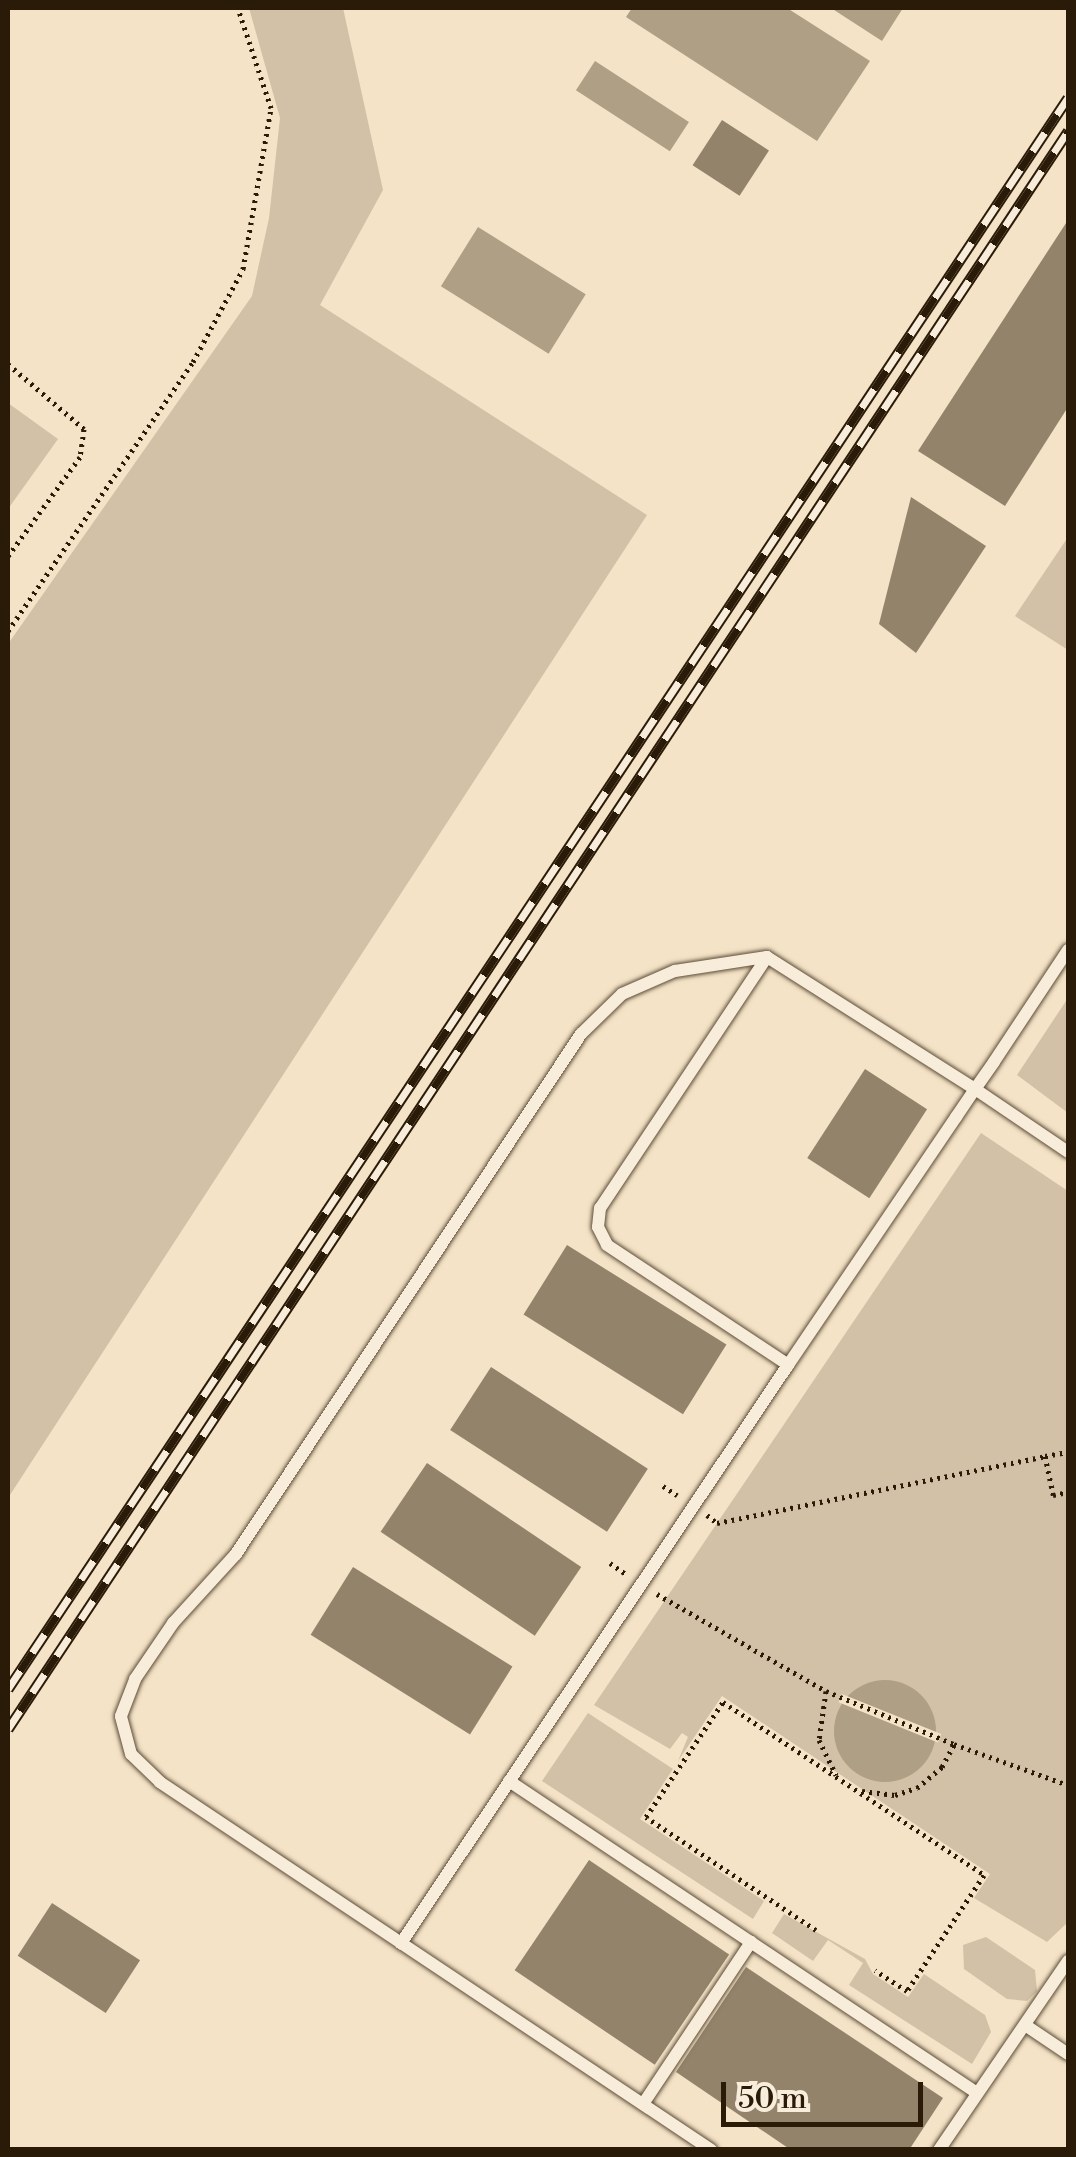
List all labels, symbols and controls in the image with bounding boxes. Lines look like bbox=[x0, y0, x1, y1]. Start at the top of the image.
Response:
scale bar bbox=[726, 2062, 928, 2124]
text: 50 m bbox=[738, 2080, 807, 2118]

